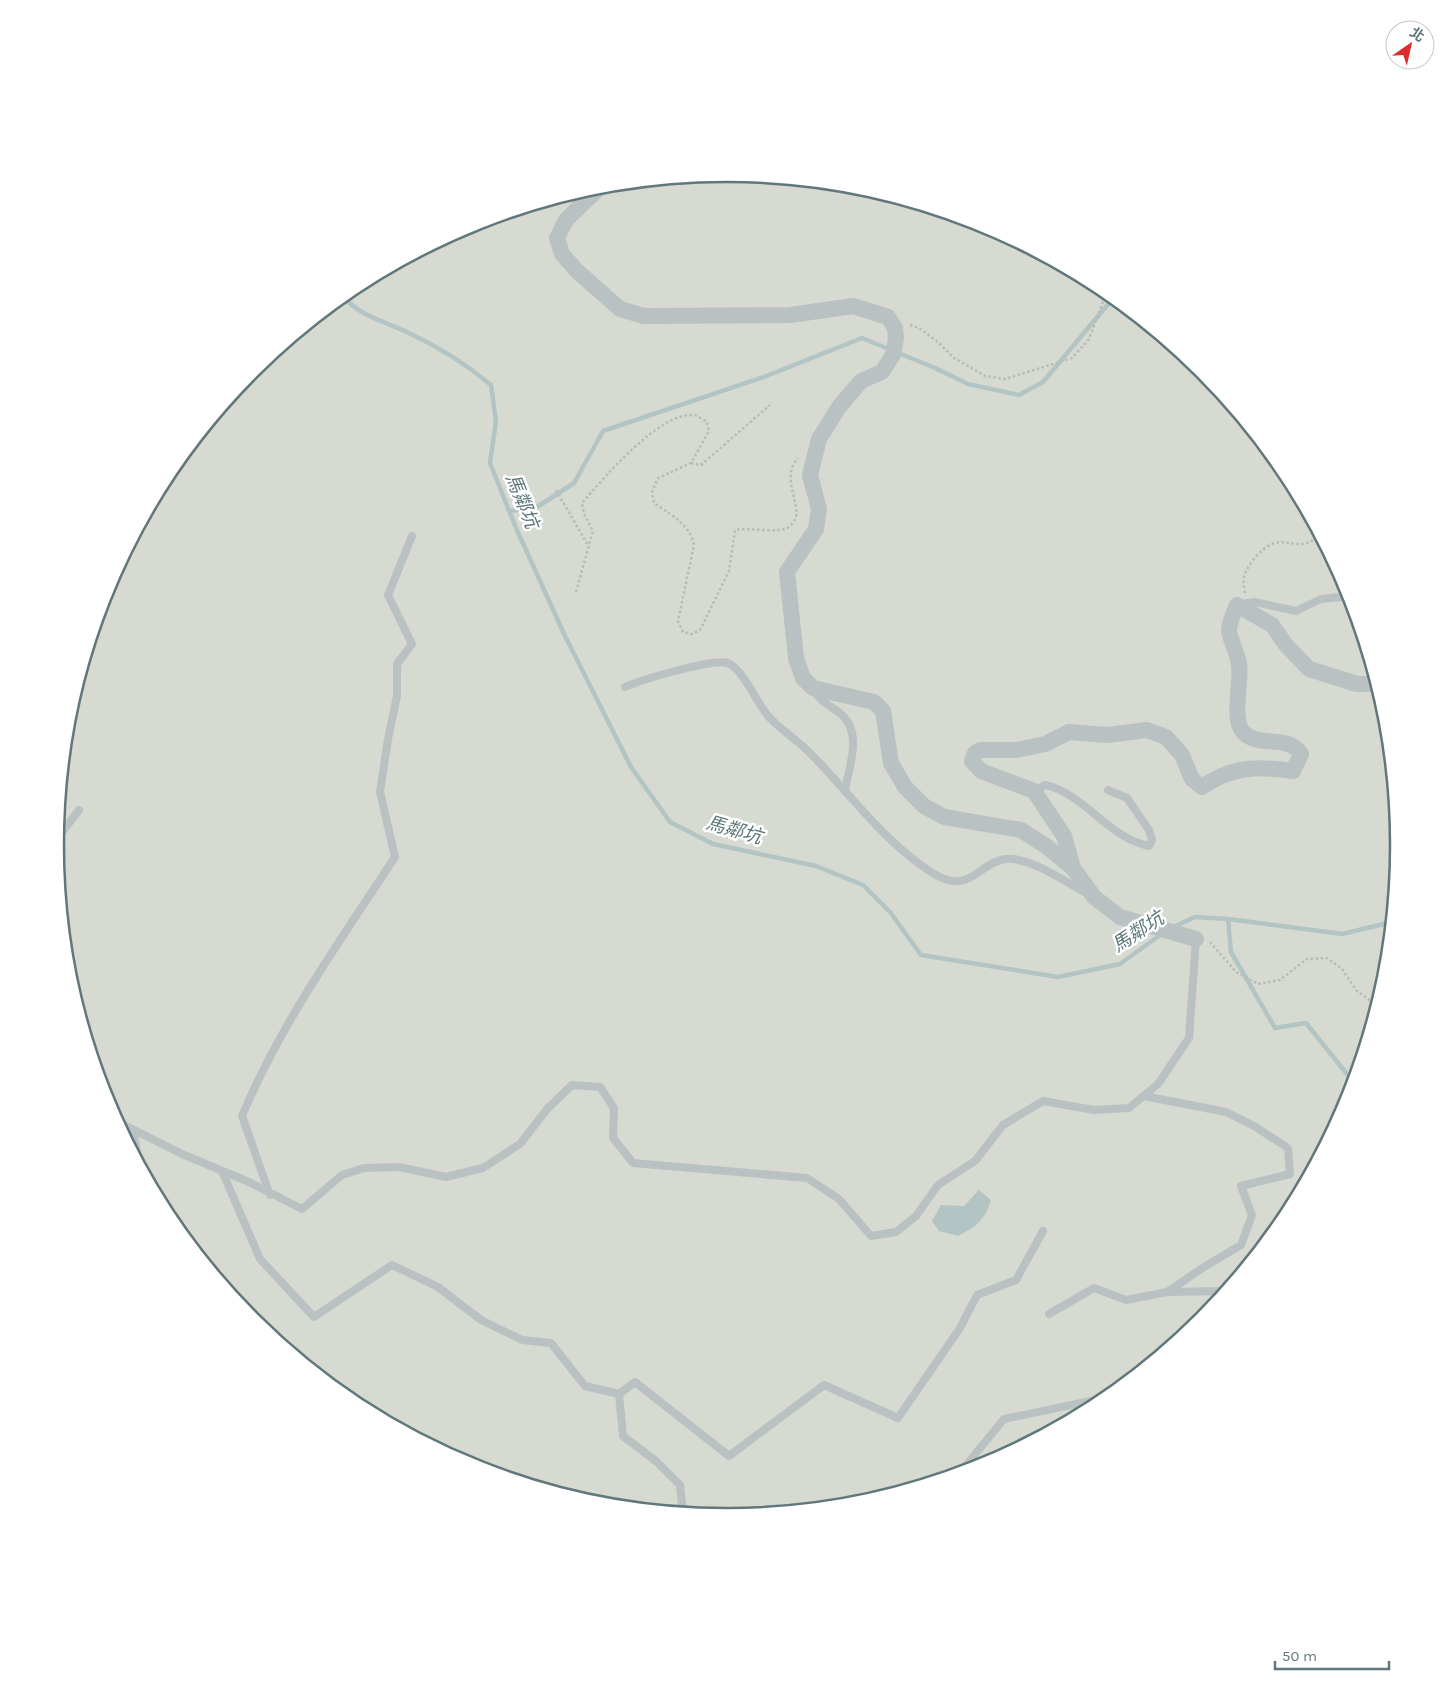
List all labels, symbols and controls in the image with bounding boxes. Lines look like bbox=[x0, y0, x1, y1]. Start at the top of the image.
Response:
north arrow bbox=[1385, 20, 1435, 70]
text: 北 bbox=[1406, 24, 1428, 46]
water label: 馬鄰坑 bbox=[501, 470, 544, 534]
water label: 馬鄰坑 bbox=[704, 812, 767, 849]
water label: 馬鄰坑 bbox=[1108, 906, 1170, 957]
scale bar bbox=[1275, 1638, 1389, 1670]
text: 50 m bbox=[1282, 1647, 1317, 1665]

